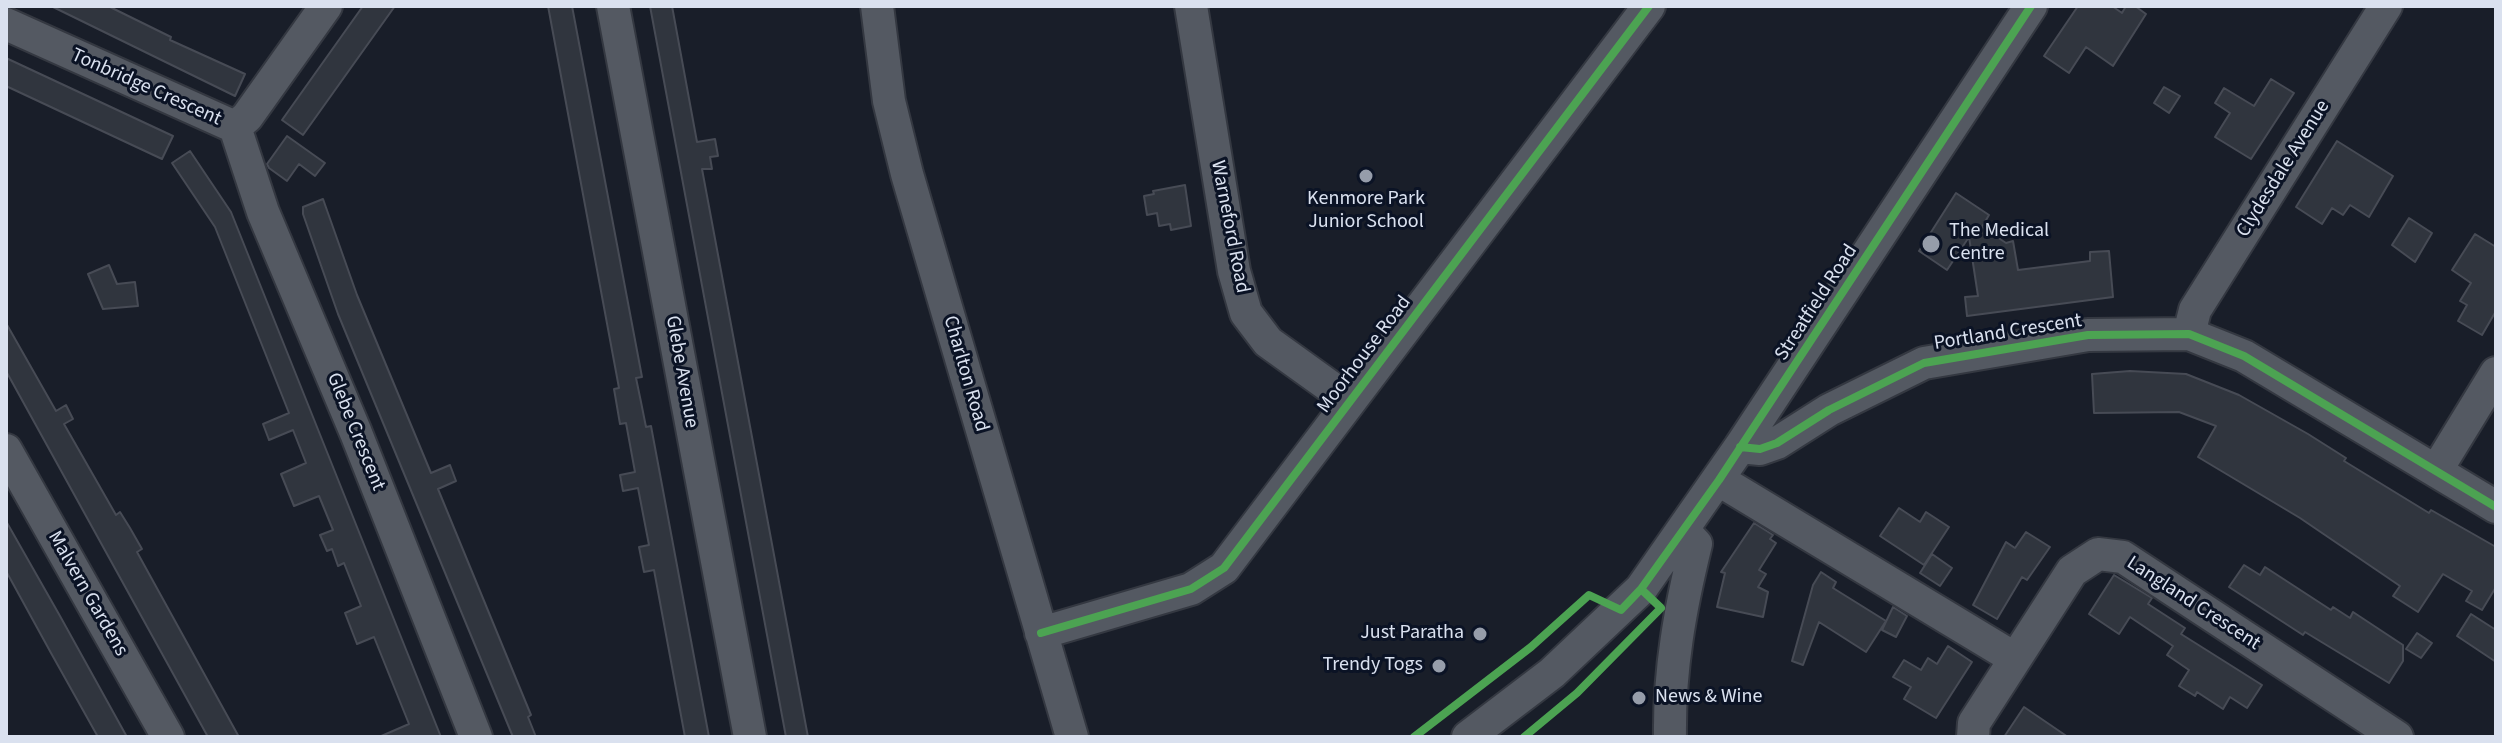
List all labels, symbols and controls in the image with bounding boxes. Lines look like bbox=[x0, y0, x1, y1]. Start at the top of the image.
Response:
street label: Tonbridge Crescent bbox=[67, 44, 225, 132]
street label: Clydesdale Avenue bbox=[2232, 96, 2336, 242]
street label: Warneford Road bbox=[1204, 159, 1254, 295]
marker: Kenmore Park Junior School bbox=[1357, 167, 1375, 185]
place label: Kenmore Park Junior School bbox=[1307, 188, 1425, 235]
place label: The Medical Centre bbox=[1949, 220, 2049, 267]
marker: The Medical Centre bbox=[1920, 233, 1942, 255]
street label: Streatfield Road bbox=[1771, 240, 1863, 366]
street label: Moorhouse Road bbox=[1313, 291, 1417, 419]
street label: Portland Crescent bbox=[1932, 309, 2084, 357]
street label: Charlton Road bbox=[937, 313, 993, 435]
street label: Glebe Avenue bbox=[659, 314, 703, 430]
street label: Glebe Crescent bbox=[320, 370, 390, 494]
street label: Malvern Gardens bbox=[42, 527, 132, 661]
street label: Langland Crescent bbox=[2122, 552, 2264, 656]
place label: Just Paratha bbox=[1360, 622, 1464, 646]
marker: Just Paratha bbox=[1471, 625, 1489, 643]
place label: Trendy Togs bbox=[1322, 654, 1423, 678]
marker: Trendy Togs bbox=[1430, 657, 1448, 675]
place label: News & Wine bbox=[1655, 686, 1762, 710]
marker: News & Wine bbox=[1630, 689, 1648, 707]

